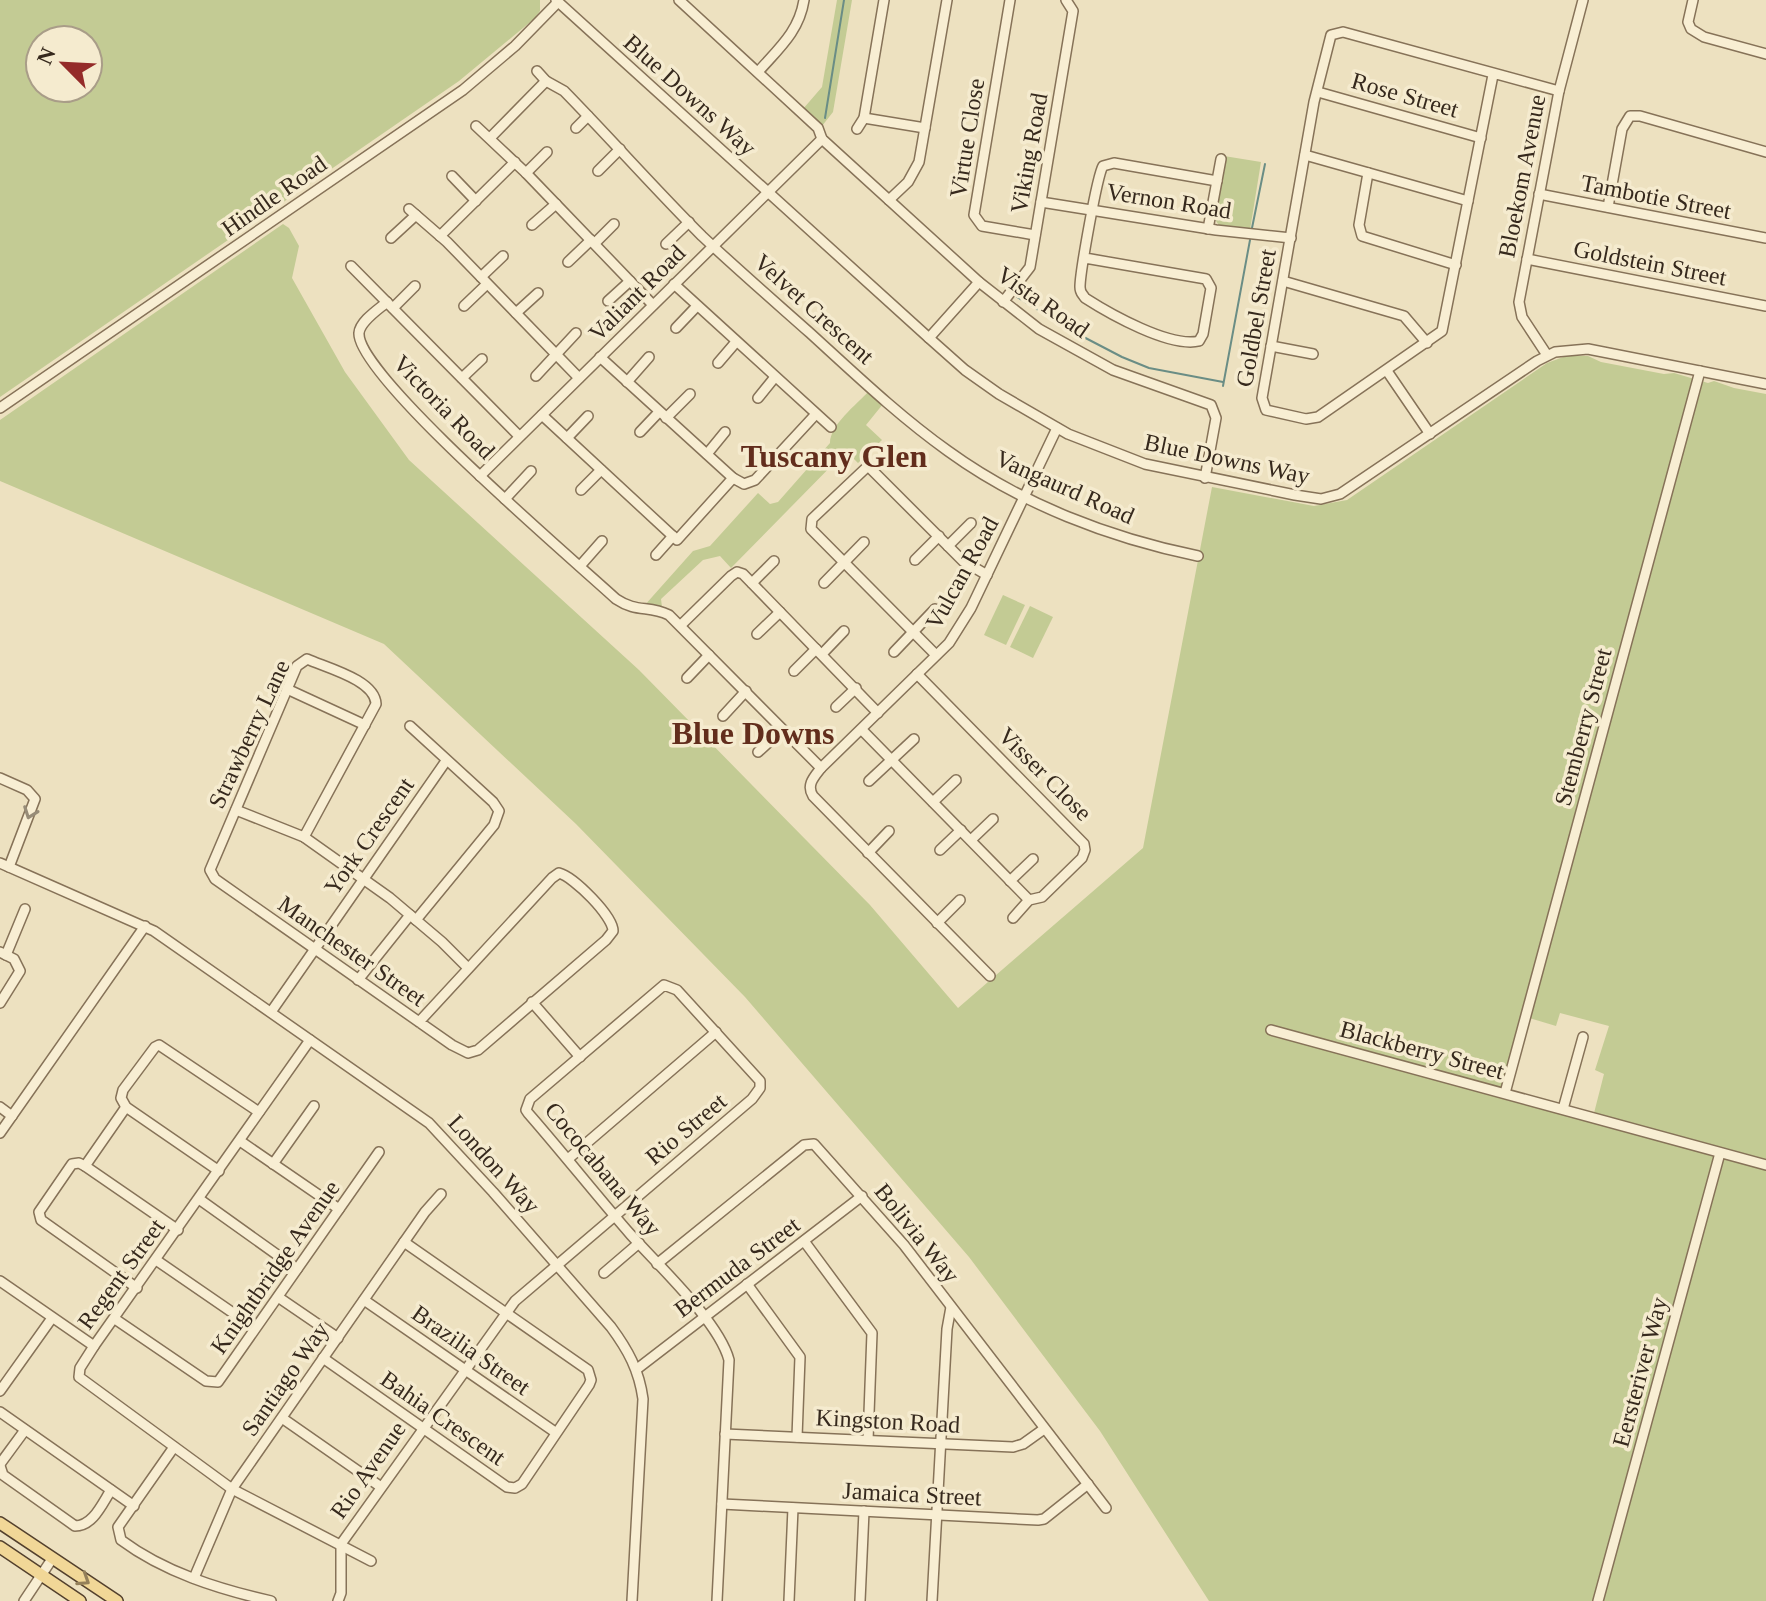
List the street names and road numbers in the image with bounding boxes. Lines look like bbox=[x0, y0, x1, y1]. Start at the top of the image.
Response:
street label: Blue Downs Way bbox=[619, 29, 761, 161]
street label: Rose Street bbox=[1349, 67, 1462, 123]
street label: Virtue Close bbox=[945, 76, 989, 200]
street label: Viking Road bbox=[1006, 91, 1052, 215]
street label: Bloekom Avenue bbox=[1493, 92, 1551, 260]
street label: Hindle Road bbox=[217, 150, 331, 242]
street label: Tambotie Street bbox=[1579, 170, 1734, 224]
street label: Vernon Road bbox=[1105, 178, 1233, 224]
street label: Goldstein Street bbox=[1571, 235, 1729, 291]
street label: Valiant Road bbox=[584, 240, 690, 346]
street label: Goldbel Street bbox=[1231, 247, 1281, 389]
street label: Velvet Crescent bbox=[749, 249, 879, 369]
street label: Vista Road bbox=[992, 261, 1094, 343]
street label: Victoria Road bbox=[388, 350, 500, 464]
street label: Blue Downs Way bbox=[1142, 429, 1312, 489]
street label: Vangaurd Road bbox=[992, 445, 1138, 529]
street label: Vulcan Road bbox=[920, 512, 1004, 634]
street label: Stemberry Street bbox=[1549, 645, 1617, 809]
street label: Strawberry Lane bbox=[203, 656, 295, 812]
street label: Visser Close bbox=[993, 722, 1097, 826]
street label: York Crescent bbox=[319, 772, 419, 900]
street label: Manchester Street bbox=[273, 890, 431, 1012]
street label: Blackberry Street bbox=[1337, 1016, 1507, 1084]
street label: Rio Street bbox=[641, 1088, 732, 1170]
street label: Cococabana Way bbox=[540, 1097, 666, 1241]
street label: London Way bbox=[443, 1109, 545, 1219]
street label: Knightbridge Avenue bbox=[205, 1175, 345, 1359]
street label: Bolivia Way bbox=[869, 1178, 965, 1288]
street label: Bermuda Street bbox=[669, 1211, 805, 1323]
street label: Regent Street bbox=[72, 1214, 170, 1334]
street label: Eersteriver Way bbox=[1607, 1294, 1673, 1450]
street label: Brazilia Street bbox=[407, 1300, 535, 1400]
street label: Santiago Way bbox=[236, 1317, 334, 1441]
street label: Bahia Crescent bbox=[376, 1365, 511, 1471]
street label: Kingston Road bbox=[815, 1404, 961, 1438]
street label: Rio Avenue bbox=[325, 1417, 411, 1523]
street label: Jamaica Street bbox=[842, 1477, 983, 1511]

